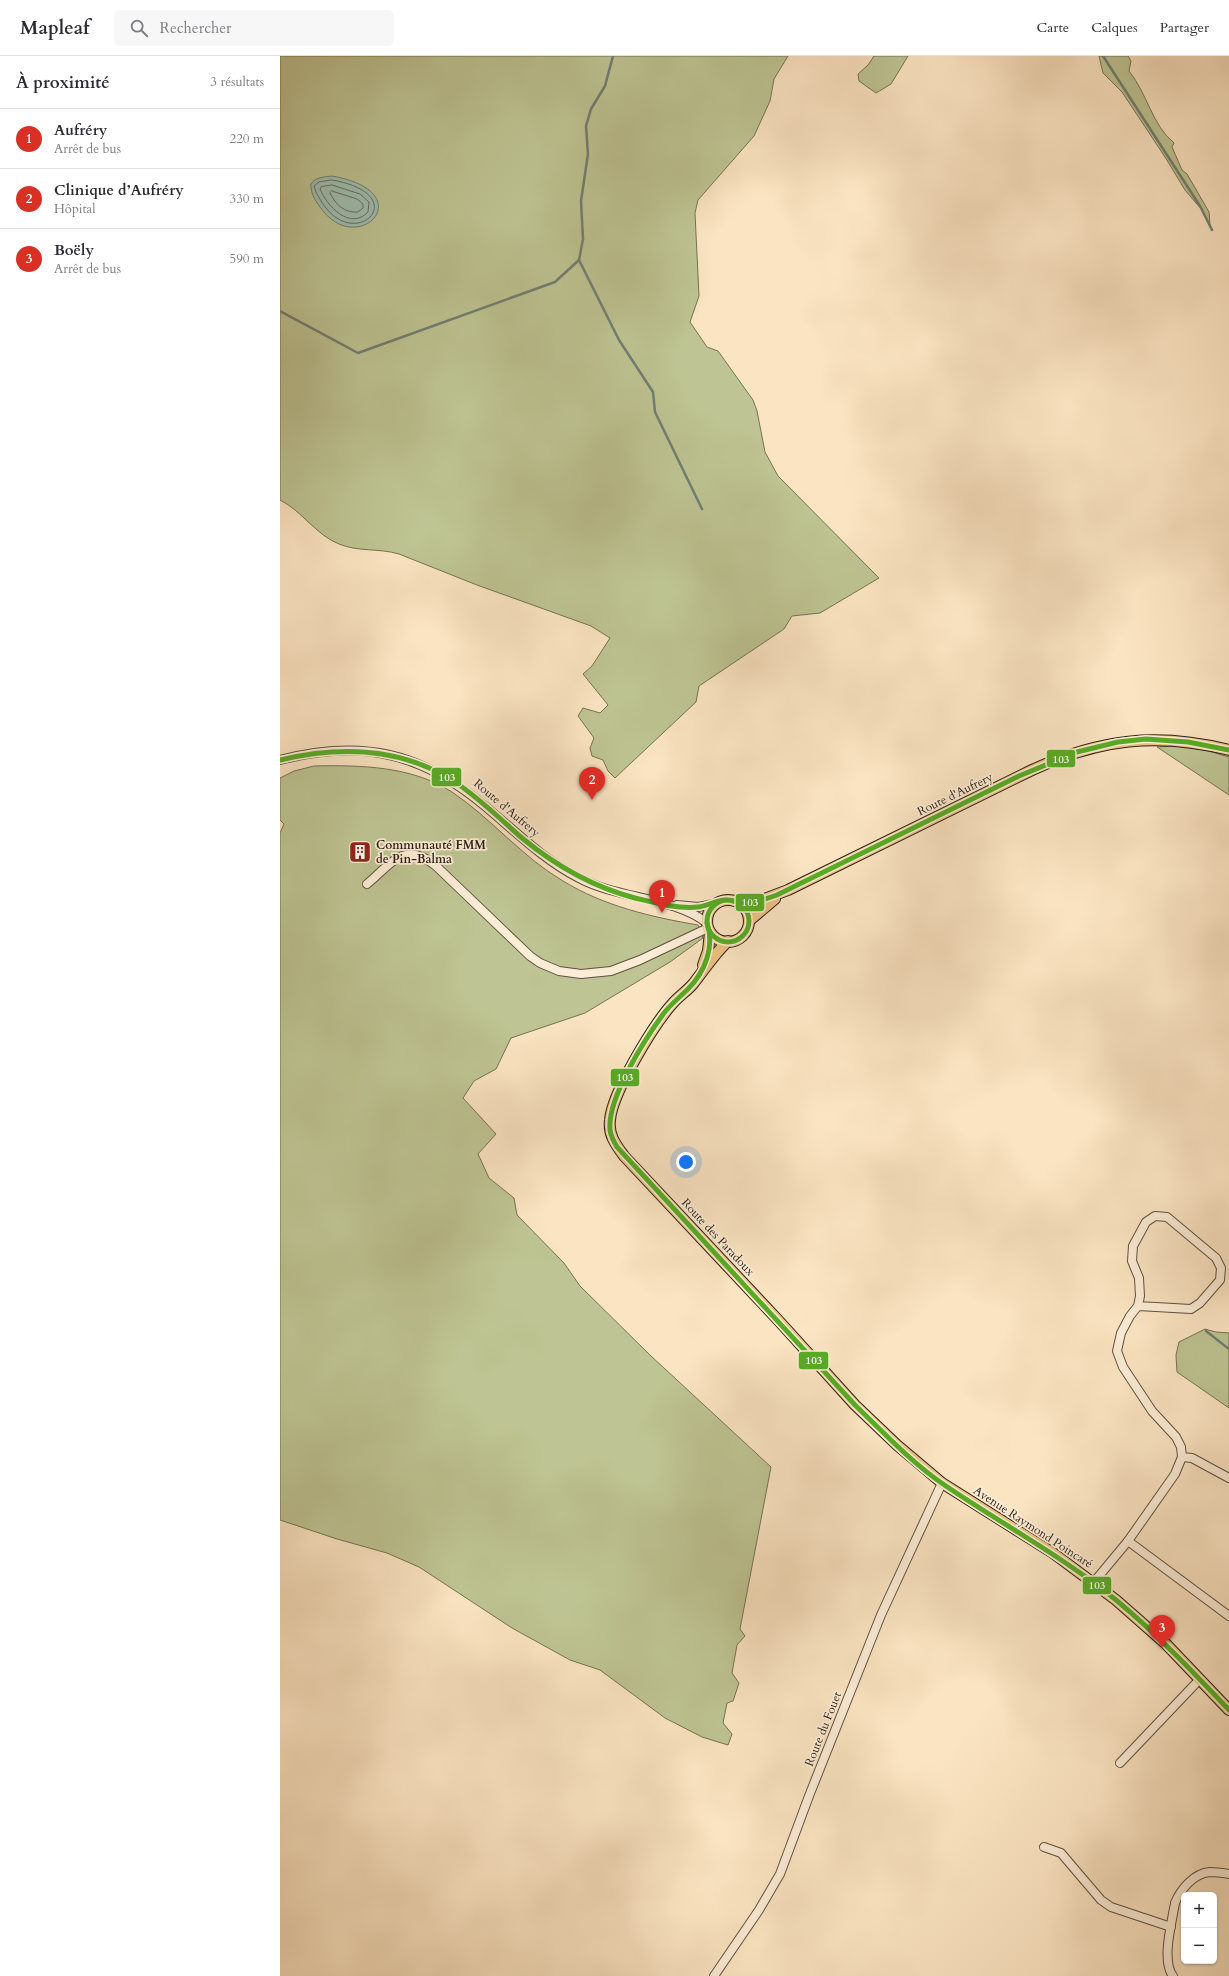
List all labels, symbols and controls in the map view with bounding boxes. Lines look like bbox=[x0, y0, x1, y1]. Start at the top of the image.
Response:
search box bbox=[114, 10, 394, 46]
text: Mapleaf bbox=[20, 15, 90, 41]
icon: search bbox=[128, 17, 150, 39]
text: Rechercher bbox=[160, 18, 232, 38]
text: Carte bbox=[1037, 18, 1069, 37]
text: Calques bbox=[1091, 18, 1138, 37]
text: Partager bbox=[1160, 18, 1209, 37]
text: À proximité bbox=[16, 71, 110, 94]
text: 3 résultats bbox=[210, 73, 264, 91]
text: Aufréry bbox=[54, 120, 107, 140]
text: 1 bbox=[26, 130, 32, 148]
text: 220 m bbox=[230, 130, 264, 148]
text: Arrêt de bus bbox=[54, 140, 121, 158]
text: Clinique d’Aufréry bbox=[54, 180, 184, 200]
text: 2 bbox=[26, 190, 32, 208]
text: 330 m bbox=[230, 190, 264, 208]
text: Hôpital bbox=[54, 200, 96, 218]
text: Boëly bbox=[54, 240, 94, 260]
text: 3 bbox=[26, 250, 32, 268]
text: 590 m bbox=[230, 250, 264, 268]
text: Arrêt de bus bbox=[54, 260, 121, 278]
line badge: 103 bbox=[1046, 749, 1076, 768]
text: 103 bbox=[1053, 752, 1070, 767]
line badge: 103 bbox=[431, 767, 462, 787]
pin: 2 bbox=[579, 767, 605, 800]
street label: Route d'Aufrery bbox=[915, 768, 996, 819]
text: 103 bbox=[439, 770, 456, 785]
street label: Route d'Aufrery bbox=[470, 775, 544, 841]
place label: Communauté FMM de Pin-Balma bbox=[376, 837, 486, 867]
building icon: Communauté FMM de Pin-Balma bbox=[347, 839, 373, 865]
pin: 1 bbox=[649, 880, 675, 913]
line badge: 103 bbox=[735, 893, 765, 912]
text: 103 bbox=[742, 895, 759, 910]
line badge: 103 bbox=[610, 1068, 640, 1087]
text: 103 bbox=[617, 1070, 634, 1085]
your location bbox=[676, 1152, 696, 1172]
street label: Route des Paradoux bbox=[678, 1195, 758, 1279]
line badge: 103 bbox=[798, 1351, 829, 1370]
text: 103 bbox=[806, 1353, 823, 1368]
street label: Avenue Raymond Poincaré bbox=[970, 1482, 1096, 1572]
line badge: 103 bbox=[1082, 1576, 1112, 1595]
text: 103 bbox=[1089, 1578, 1106, 1593]
pin: 3 bbox=[1149, 1615, 1175, 1648]
street label: Route du Fouet bbox=[801, 1689, 845, 1769]
map controls bbox=[1181, 1892, 1217, 1964]
button: + bbox=[1181, 1892, 1217, 1928]
button: − bbox=[1181, 1928, 1217, 1964]

